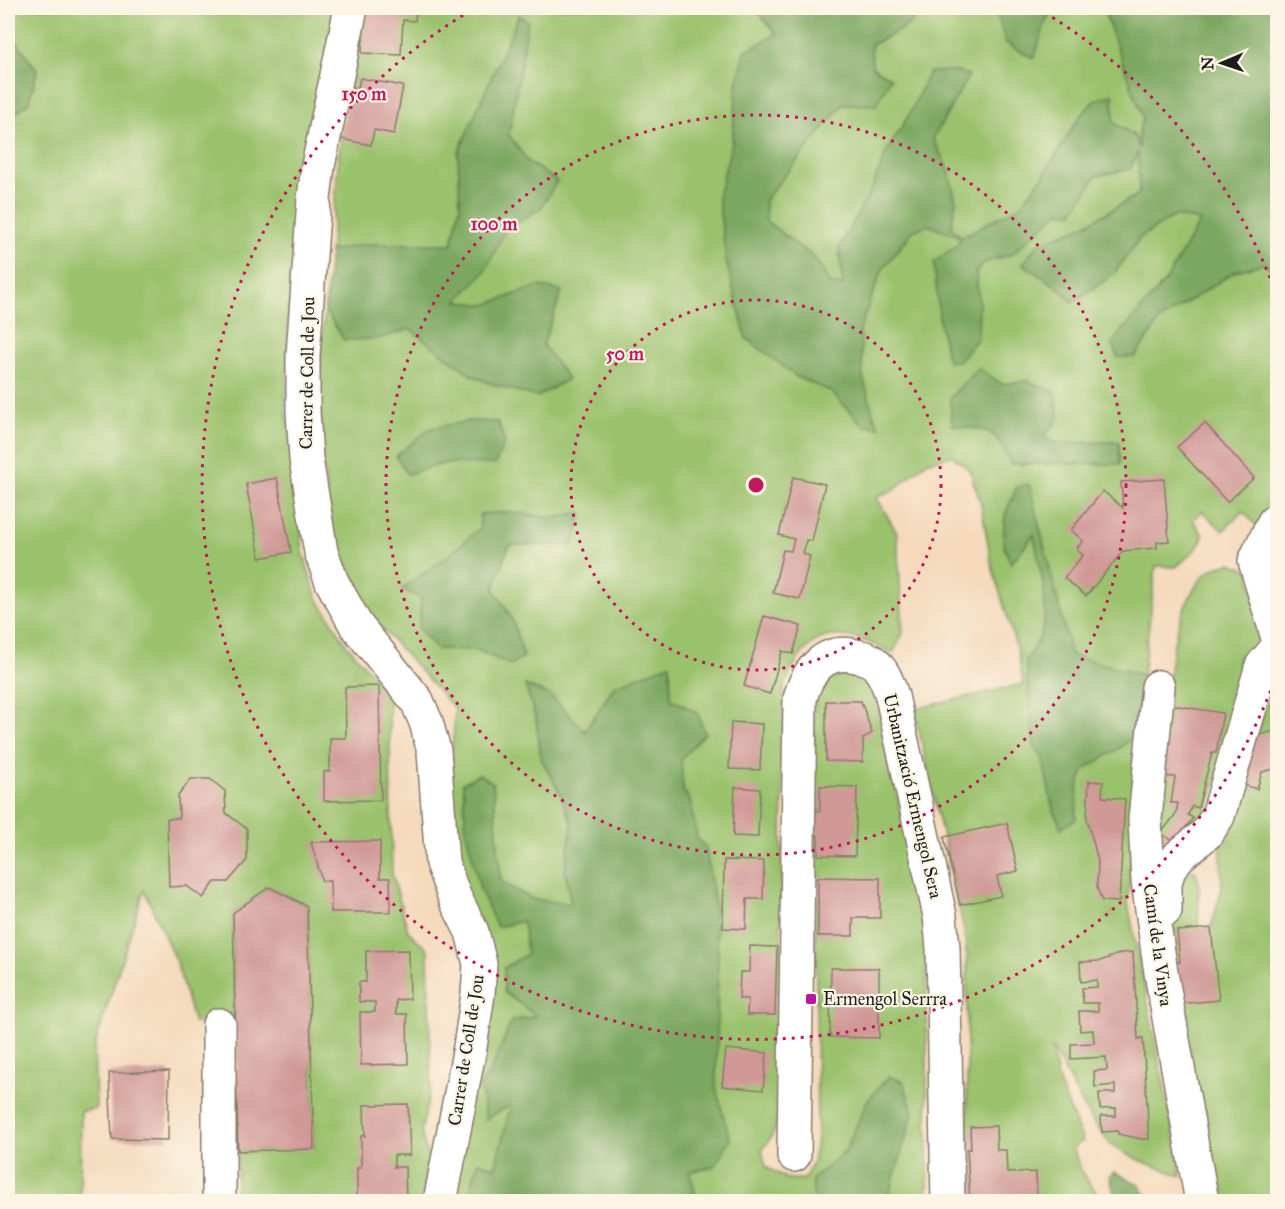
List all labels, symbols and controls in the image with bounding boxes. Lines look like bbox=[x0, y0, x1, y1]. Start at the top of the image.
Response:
north arrow bbox=[1192, 33, 1252, 93]
text: N bbox=[1198, 56, 1217, 71]
text: 150 m bbox=[342, 83, 387, 105]
text: 100 m bbox=[471, 213, 518, 235]
street label: Carrer de Coll de Jou bbox=[295, 296, 320, 450]
text: 50 m bbox=[606, 343, 645, 365]
centre of rings bbox=[746, 475, 766, 495]
street label: Urbanització Ermengol Sera bbox=[878, 691, 947, 901]
street label: Camí de la Vinya bbox=[1139, 882, 1178, 1008]
street label: Carrer de Coll de Jou bbox=[443, 972, 490, 1127]
place label: Ermengol Serrra bbox=[823, 988, 947, 1011]
marker: Ermengol Serrra bbox=[804, 992, 818, 1006]

